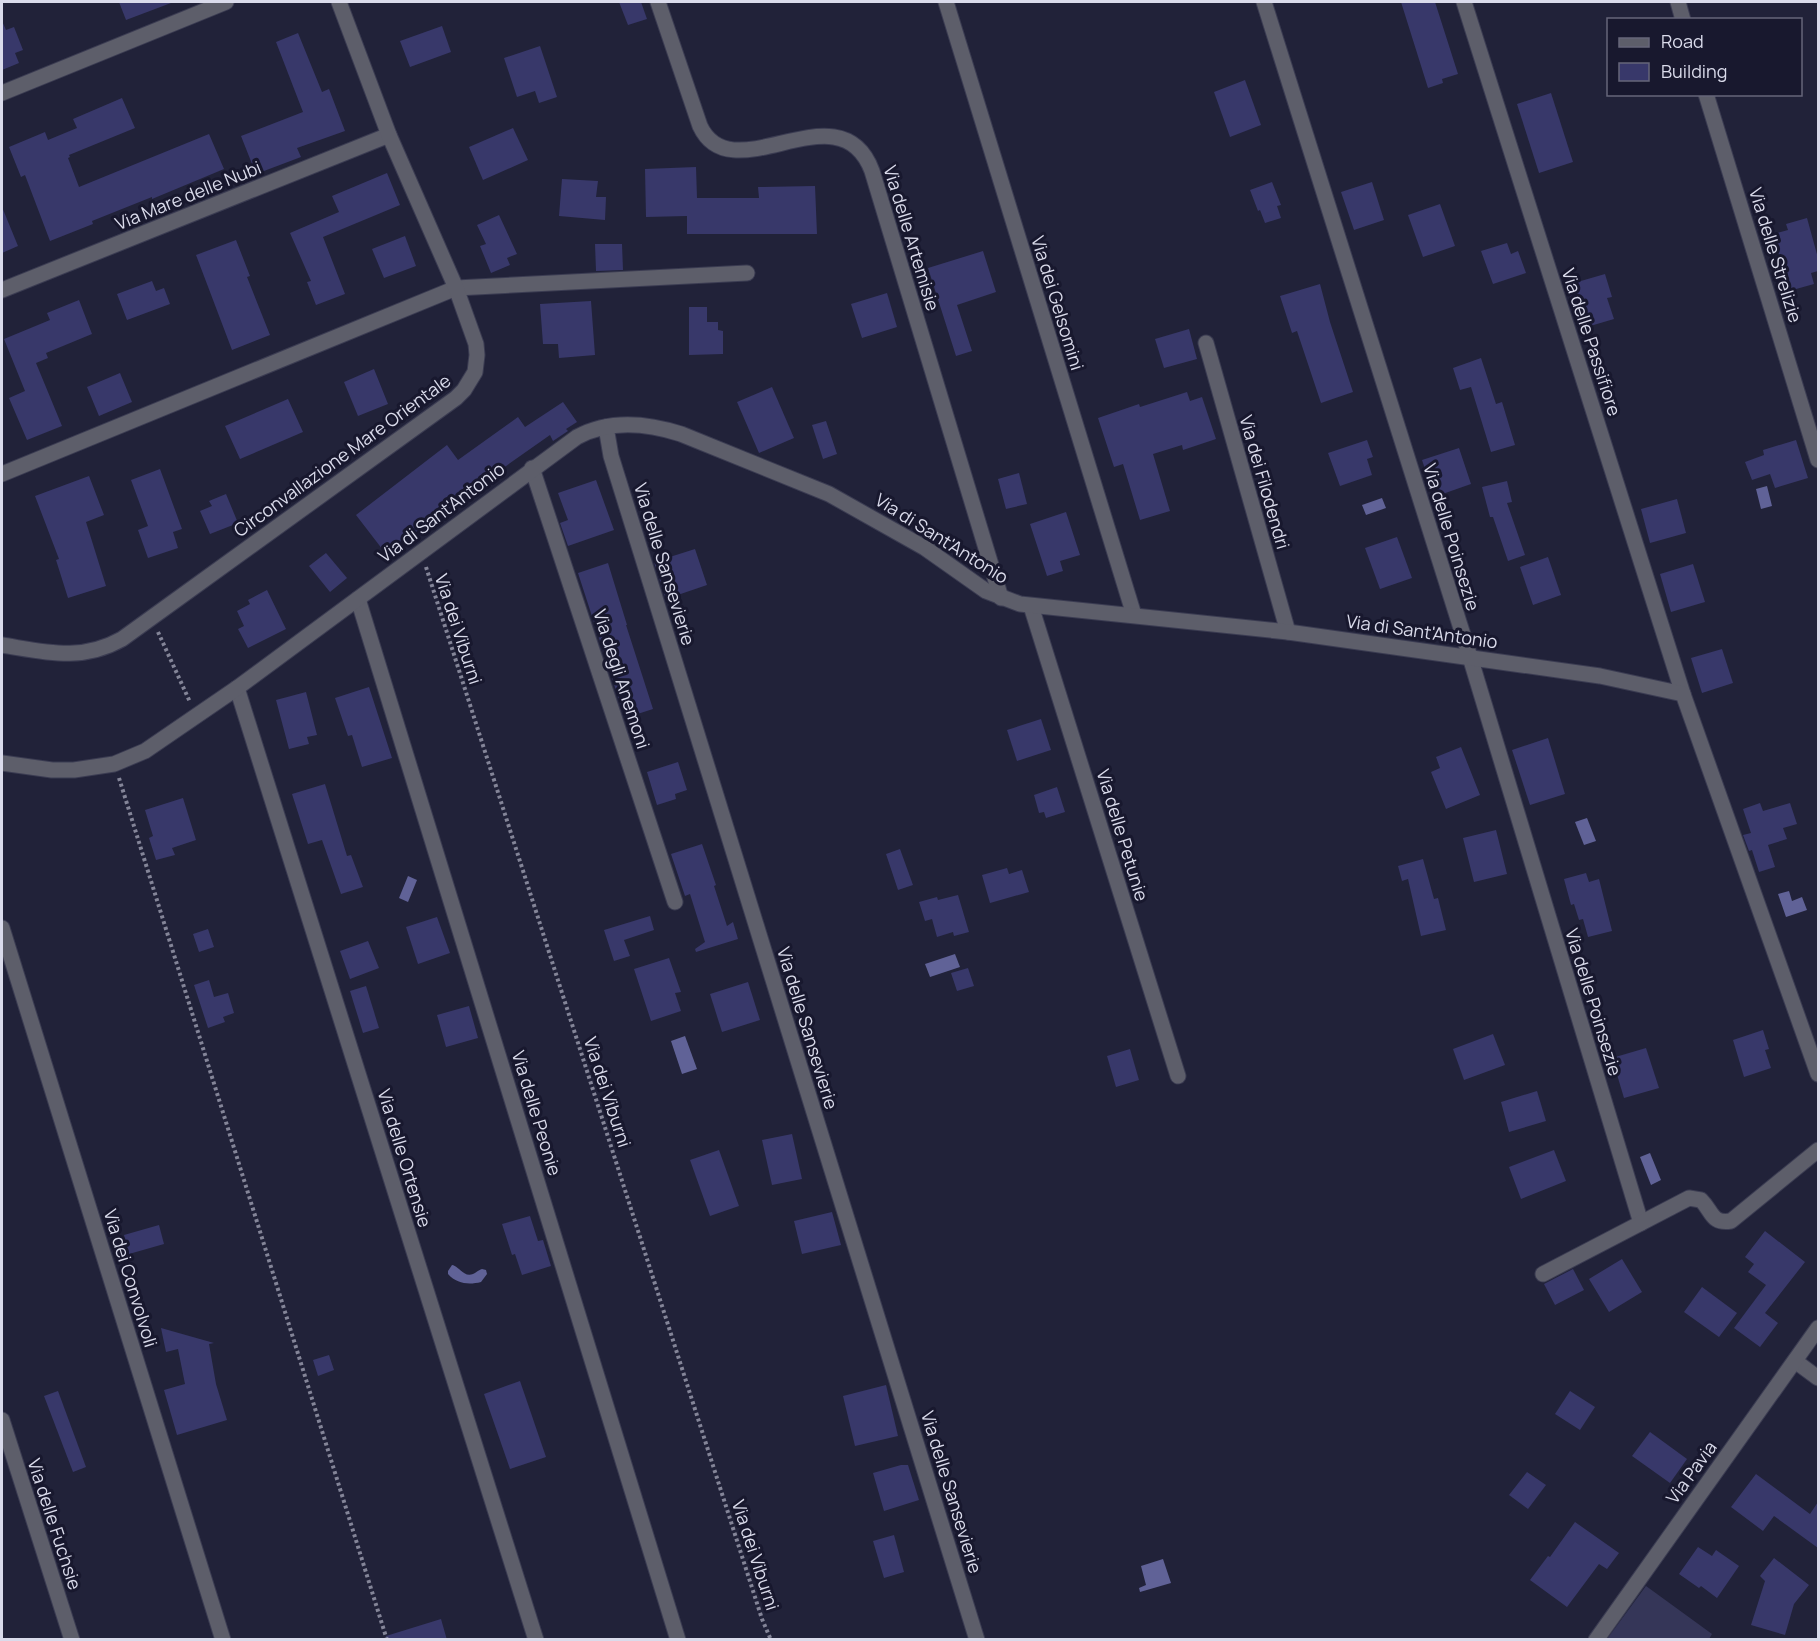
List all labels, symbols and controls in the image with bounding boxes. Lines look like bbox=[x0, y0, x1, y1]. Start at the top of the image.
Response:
legend bbox=[1607, 18, 1802, 96]
text: Road bbox=[1661, 29, 1704, 53]
text: Building bbox=[1661, 59, 1727, 83]
street label: Via Mare delle Nubi bbox=[111, 155, 265, 235]
street label: Via delle Artemisie bbox=[879, 162, 945, 314]
street label: Via delle Strelizie bbox=[1744, 185, 1808, 325]
street label: Via dei Gelsomini bbox=[1026, 233, 1090, 373]
street label: Via delle Passifiore bbox=[1557, 265, 1627, 419]
street label: Circonvallazione Mare Orientale bbox=[229, 368, 455, 542]
street label: Via dei Filodendri bbox=[1234, 412, 1296, 552]
street label: Via di Sant'Antonio bbox=[373, 456, 509, 568]
street label: Via delle Poinsezie bbox=[1418, 461, 1486, 613]
street label: Via delle Sansevierie bbox=[629, 480, 701, 648]
street label: Via di Sant'Antonio bbox=[871, 487, 1013, 589]
street label: Via dei Viburni bbox=[430, 571, 488, 687]
street label: Via degli Anemoni bbox=[588, 606, 656, 752]
street label: Via di Sant'Antonio bbox=[1345, 608, 1499, 654]
street label: Via delle Petunie bbox=[1092, 766, 1154, 904]
street label: Via delle Poinsezie bbox=[1560, 926, 1628, 1078]
street label: Via delle Sansevierie bbox=[772, 944, 844, 1112]
street label: Via dei Viburni bbox=[579, 1034, 637, 1150]
street label: Via delle Peonie bbox=[507, 1048, 567, 1178]
street label: Via delle Ortensie bbox=[373, 1086, 437, 1230]
street label: Via dei Convolvoli bbox=[99, 1206, 163, 1350]
street label: Via delle Sansevierie bbox=[916, 1408, 988, 1576]
street label: Via Pavia bbox=[1660, 1436, 1722, 1508]
street label: Via delle Fuchsie bbox=[22, 1455, 88, 1593]
street label: Via dei Viburni bbox=[727, 1497, 785, 1613]

